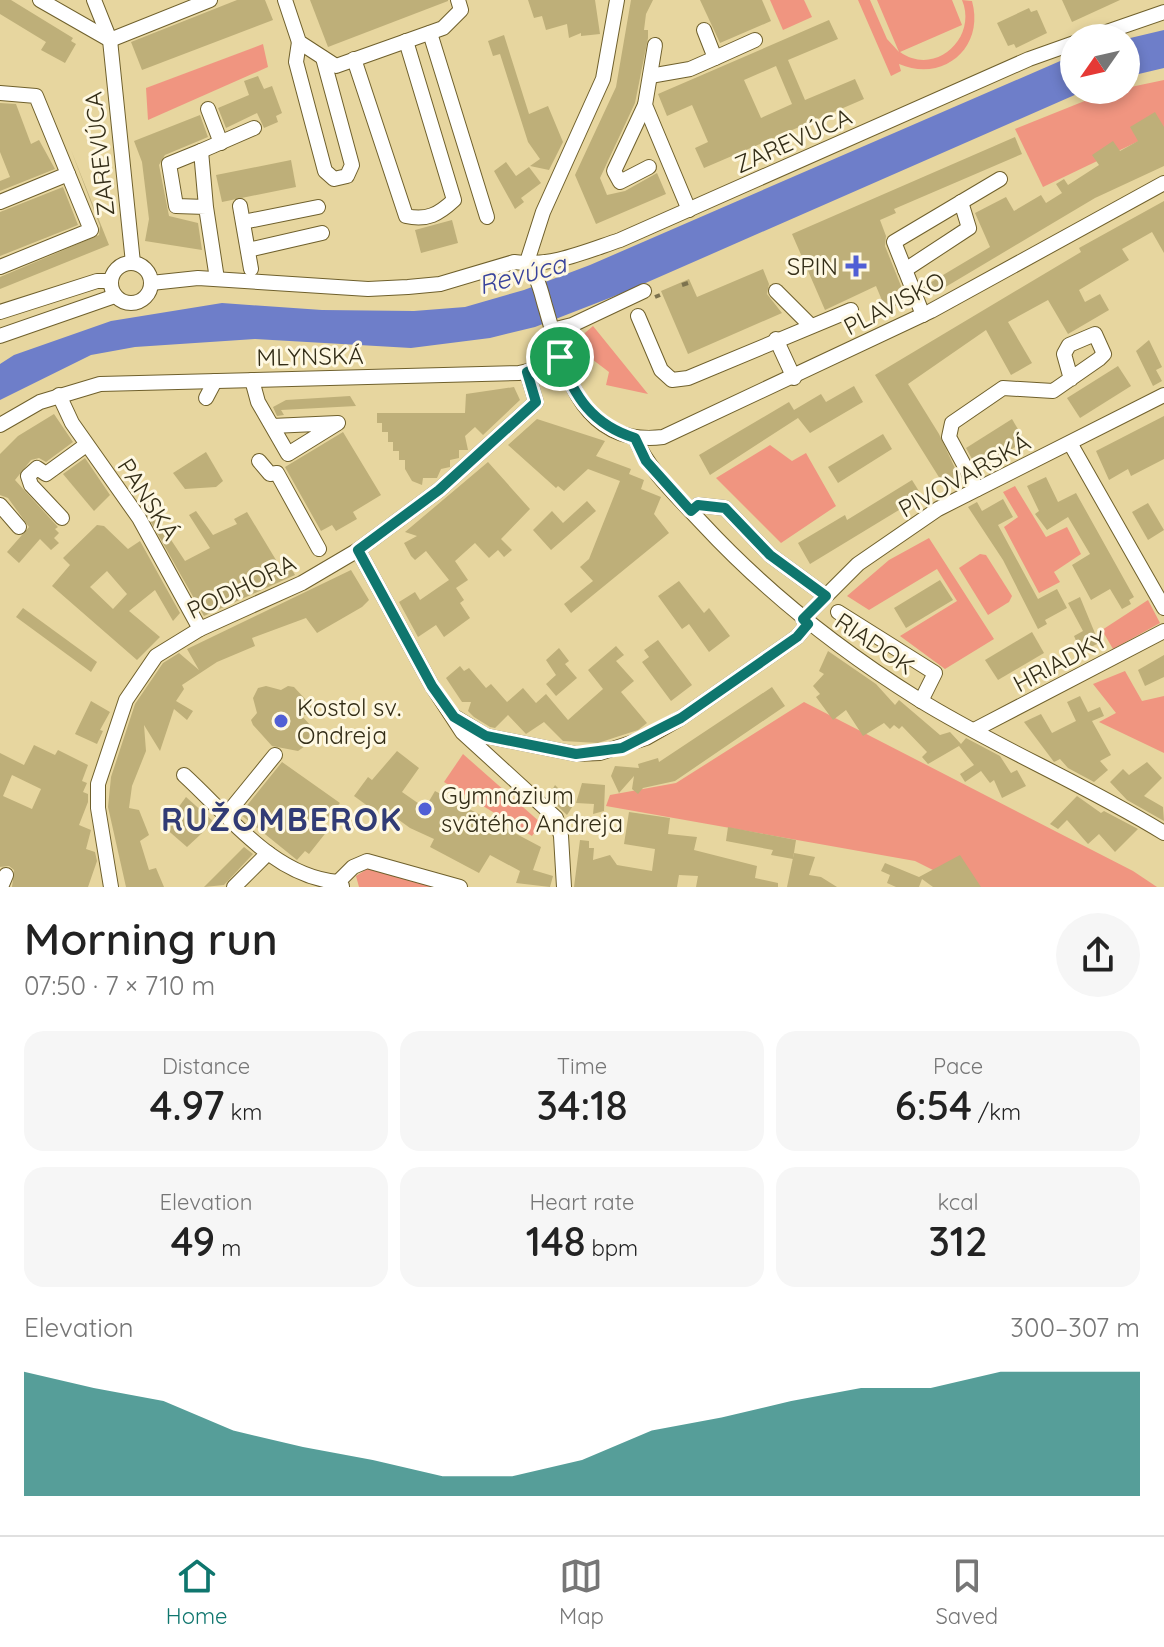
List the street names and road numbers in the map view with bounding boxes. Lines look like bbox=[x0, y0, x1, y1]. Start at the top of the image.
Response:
street label: ZAREVÚCA bbox=[78, 90, 120, 218]
street label: ZAREVÚCA bbox=[730, 101, 856, 179]
street label: PLAVISKO bbox=[838, 265, 950, 341]
street label: MLYNSKÁ bbox=[256, 340, 364, 372]
street label: PIVOVARSKÁ bbox=[893, 426, 1035, 524]
street label: PANSKÁ bbox=[111, 452, 187, 546]
street label: PODHORA bbox=[182, 547, 300, 625]
street label: RIADOK bbox=[830, 606, 920, 680]
street label: HRIADKY bbox=[1008, 624, 1112, 698]

